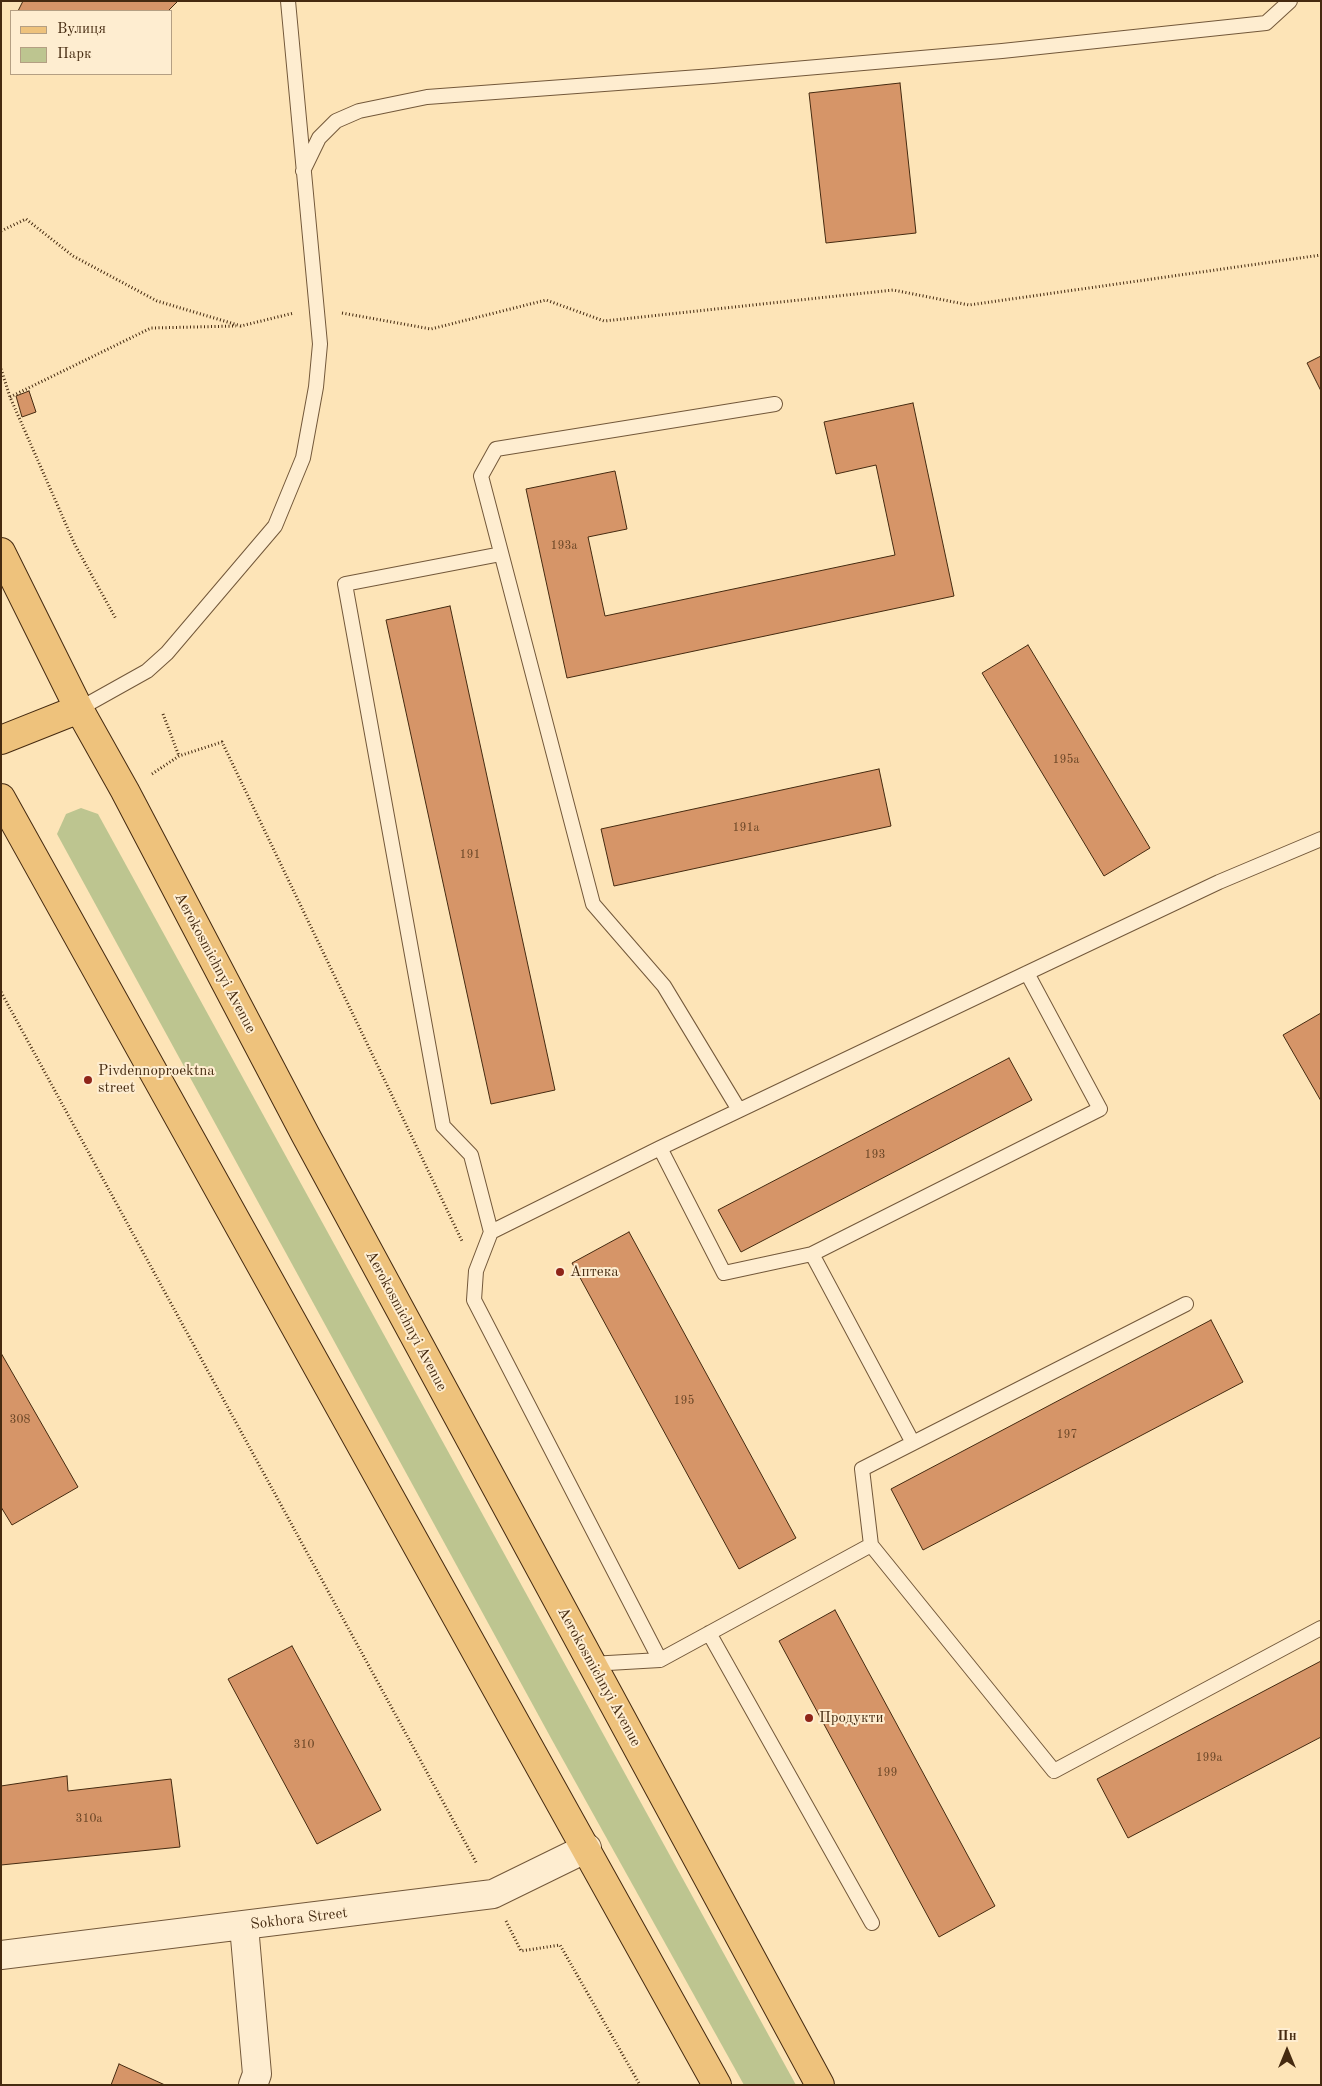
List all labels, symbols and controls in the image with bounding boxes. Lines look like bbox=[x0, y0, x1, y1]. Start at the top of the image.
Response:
legend bbox=[10, 10, 172, 75]
text: Вулиця bbox=[57, 22, 106, 37]
text: Парк bbox=[57, 47, 92, 62]
house number: 193а bbox=[551, 539, 577, 553]
house number: 195а bbox=[1053, 753, 1079, 767]
house number: 191а bbox=[733, 821, 759, 835]
house number: 191 bbox=[460, 848, 480, 862]
street label: Aerokosmichnyi Avenue bbox=[170, 890, 260, 1036]
place label: Pivdennoproektna street bbox=[98, 1062, 215, 1097]
marker: Pivdennoproektna street bbox=[82, 1074, 94, 1086]
house number: 193 bbox=[865, 1148, 885, 1162]
street label: Aerokosmichnyi Avenue bbox=[361, 1248, 451, 1394]
place label: Аптека bbox=[570, 1263, 619, 1281]
marker: Аптека bbox=[554, 1266, 566, 1278]
house number: 195 bbox=[674, 1394, 694, 1408]
house number: 308 bbox=[10, 1413, 30, 1427]
house number: 197 bbox=[1057, 1428, 1077, 1442]
street label: Aerokosmichnyi Avenue bbox=[553, 1604, 645, 1750]
place label: Продукти bbox=[819, 1709, 884, 1727]
marker: Продукти bbox=[803, 1712, 815, 1724]
house number: 310 bbox=[294, 1738, 314, 1752]
house number: 199а bbox=[1196, 1751, 1222, 1765]
house number: 199 bbox=[877, 1766, 897, 1780]
house number: 310а bbox=[76, 1812, 102, 1826]
street label: Sokhora Street bbox=[249, 1904, 349, 1934]
north arrow bbox=[1262, 2026, 1312, 2076]
text: Пн bbox=[1277, 2029, 1297, 2043]

